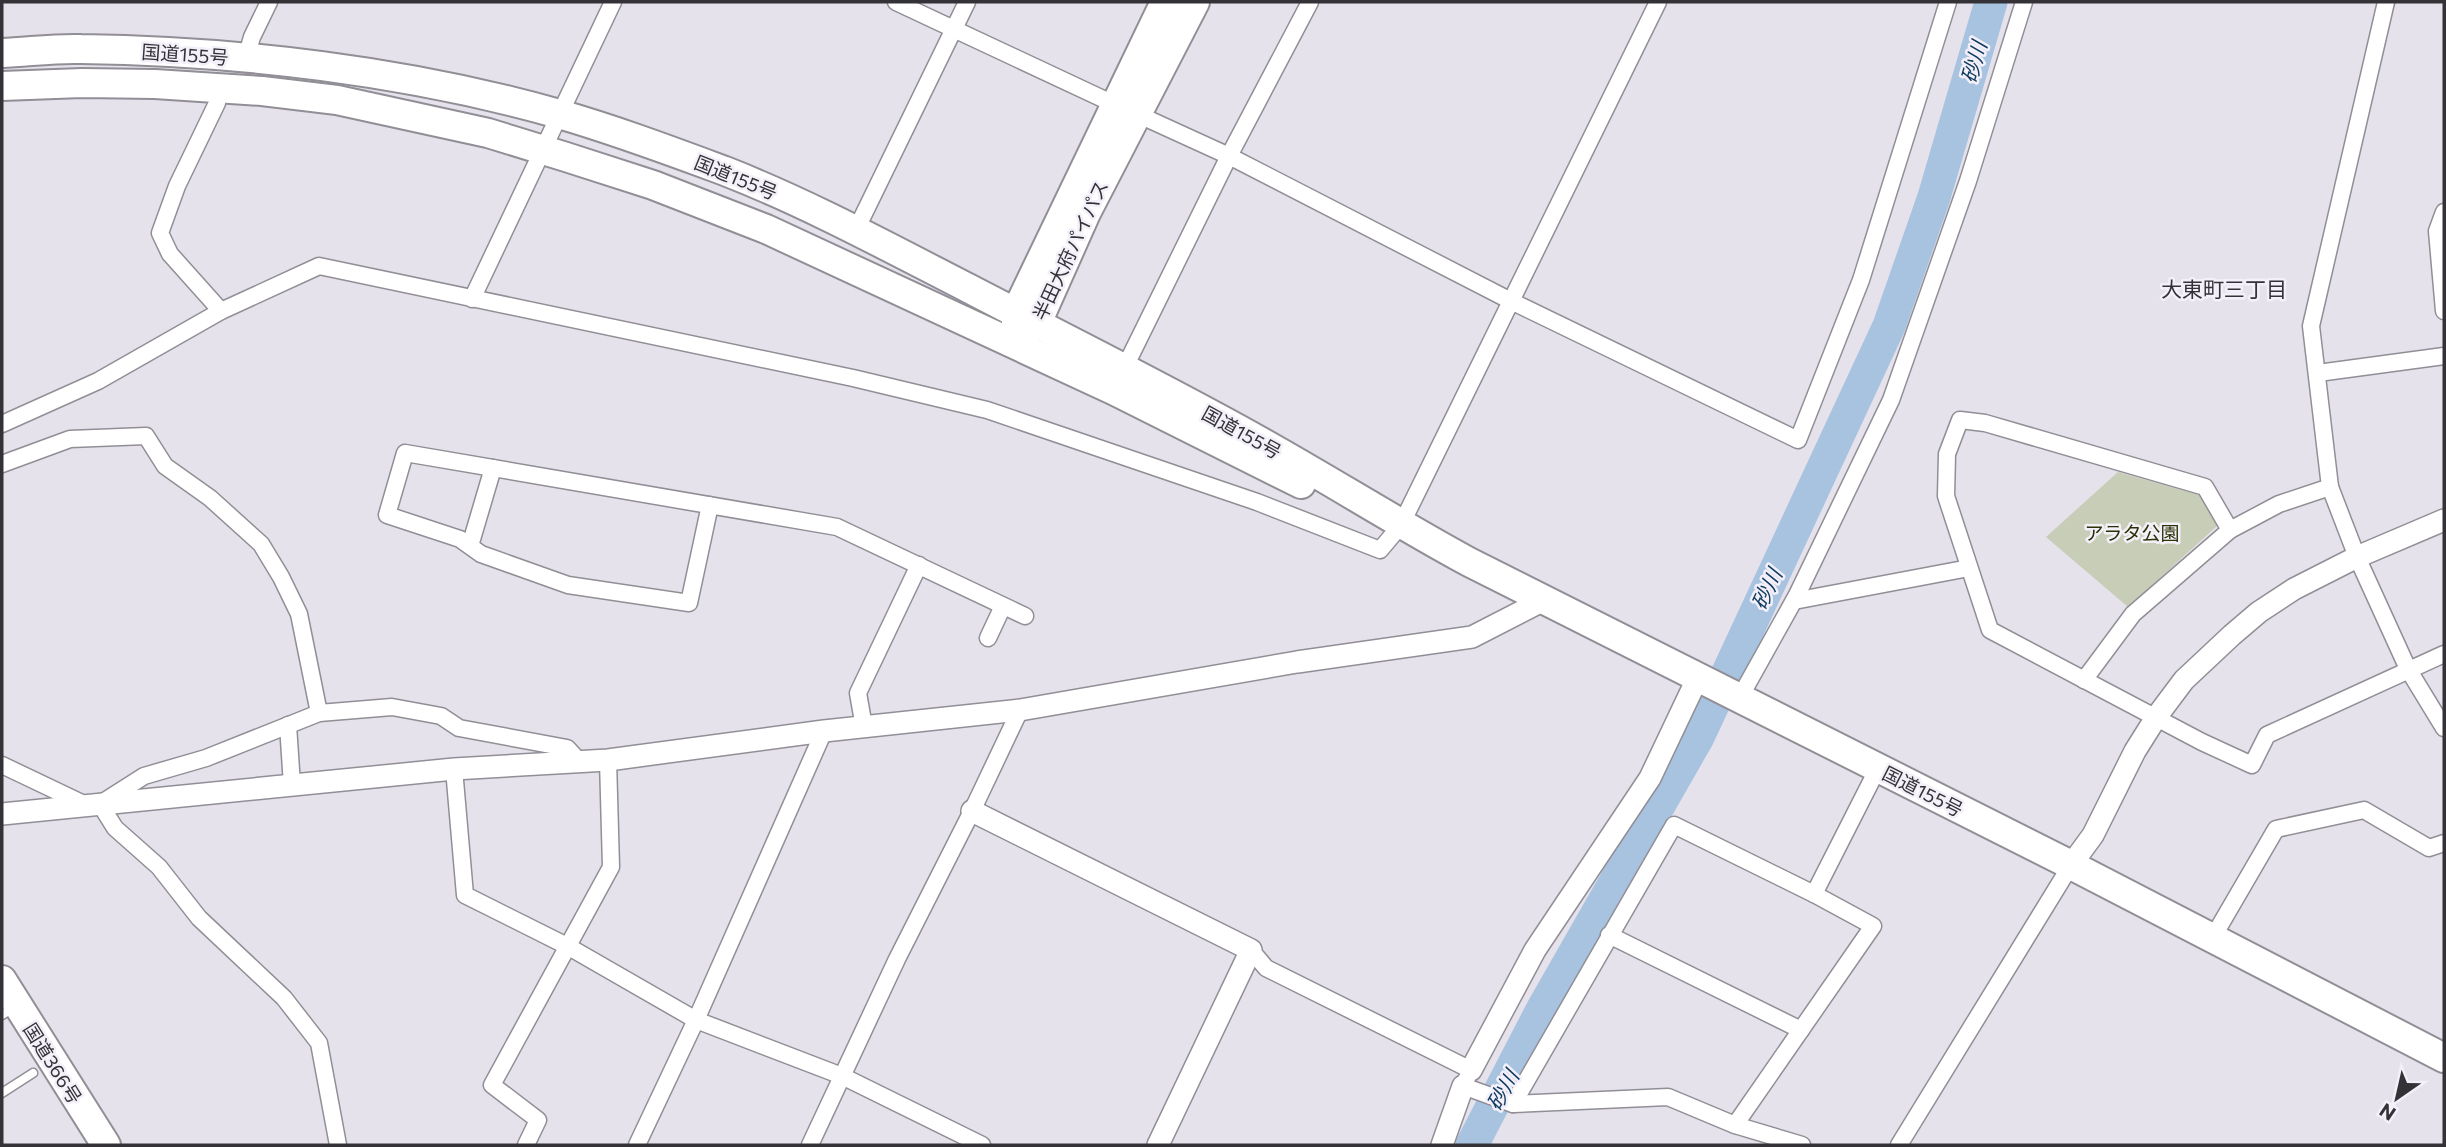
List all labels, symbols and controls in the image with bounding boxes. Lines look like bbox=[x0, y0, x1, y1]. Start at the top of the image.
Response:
water label: 砂川 bbox=[1955, 36, 1991, 86]
street label: 国道155号 bbox=[141, 39, 229, 69]
street label: 国道155号 bbox=[691, 150, 781, 204]
street label: 半田大府パイパス bbox=[1028, 176, 1112, 324]
district label: 大東町三丁目 bbox=[2161, 276, 2287, 301]
street label: 国道155号 bbox=[1198, 401, 1286, 463]
park label: アラタ公園 bbox=[2084, 521, 2180, 544]
water label: 砂川 bbox=[1746, 563, 1787, 613]
street label: 国道155号 bbox=[1879, 761, 1967, 821]
street label: 国道366号 bbox=[19, 1018, 87, 1108]
north arrow bbox=[2362, 1063, 2432, 1133]
water label: 砂川 bbox=[1481, 1064, 1524, 1114]
text: N bbox=[2375, 1099, 2400, 1126]

